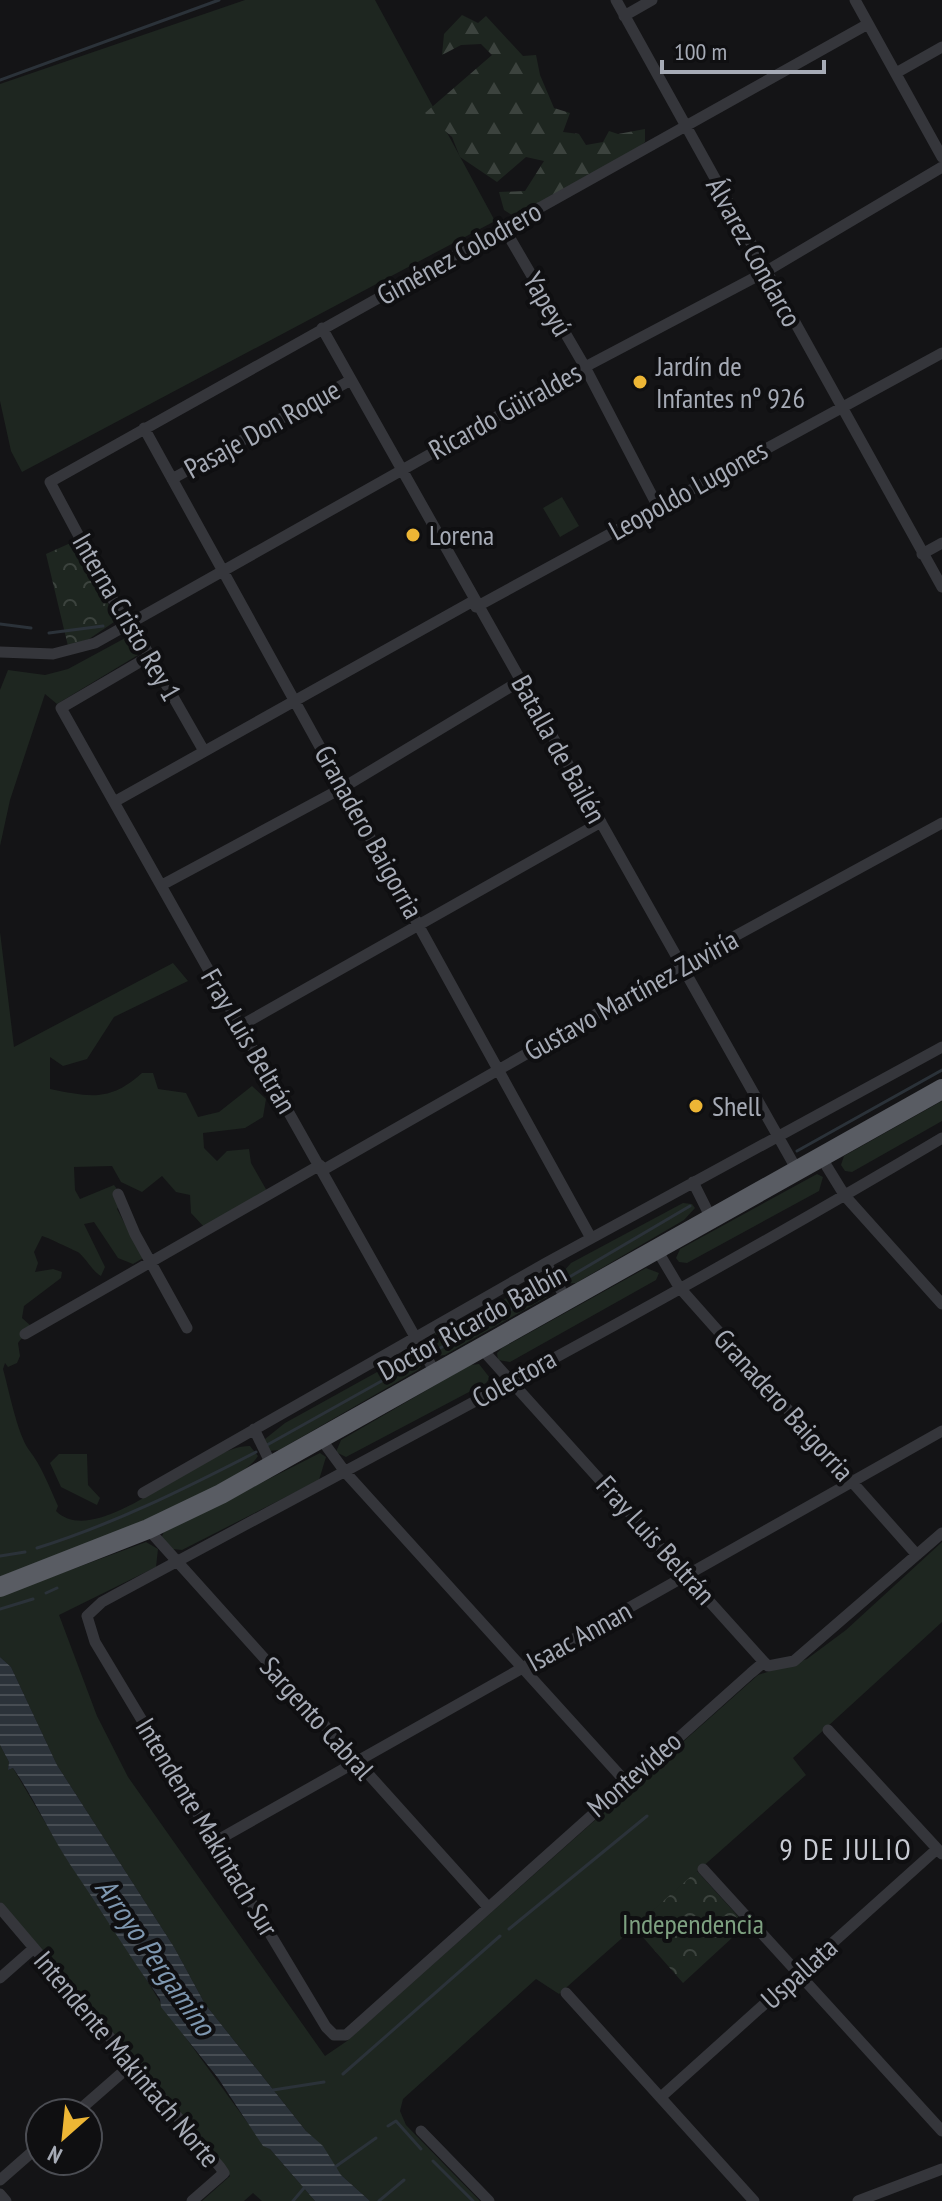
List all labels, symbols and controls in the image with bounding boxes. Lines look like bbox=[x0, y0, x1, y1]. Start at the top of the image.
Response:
scale bar bbox=[662, 24, 824, 74]
text: 100 m bbox=[674, 36, 727, 67]
street label: Álvarez Condarco bbox=[698, 171, 811, 333]
street label: Giménez Colodrero bbox=[370, 192, 548, 313]
street label: Yapeyú bbox=[515, 265, 582, 343]
place label: Jardín de Infantes nº 926 bbox=[655, 347, 805, 416]
street label: Ricardo Güiraldes bbox=[422, 353, 588, 468]
street label: Pasaje Don Roque bbox=[177, 371, 346, 487]
marker: Jardín de Infantes nº 926 bbox=[631, 373, 649, 391]
street label: Leopoldo Lugones bbox=[602, 431, 774, 548]
place label: Lorena bbox=[429, 516, 494, 553]
street label: Interna Cristo Rey 1 bbox=[64, 526, 190, 707]
marker: Lorena bbox=[404, 526, 422, 544]
street label: Batalla de Bailén bbox=[504, 668, 615, 829]
street label: Granadero Baigorria bbox=[307, 738, 432, 925]
street label: Gustavo Martínez Zuviría bbox=[517, 921, 744, 1069]
street label: Fray Luis Beltrán bbox=[193, 962, 306, 1120]
place label: Shell bbox=[712, 1087, 761, 1124]
marker: Shell bbox=[687, 1097, 705, 1115]
street label: Doctor Ricardo Balbín bbox=[371, 1255, 573, 1389]
street label: Granadero Baigorria bbox=[706, 1321, 863, 1489]
street label: Colectora bbox=[465, 1339, 562, 1416]
street label: Fray Luis Beltrán bbox=[589, 1467, 724, 1612]
street label: Isaac Annan bbox=[520, 1592, 638, 1679]
street label: Sargento Cabral bbox=[252, 1648, 383, 1787]
street label: Intendente Makintach Sur bbox=[128, 1711, 287, 1943]
street label: Montevideo bbox=[579, 1722, 689, 1825]
district label: 9 DE JULIO bbox=[779, 1829, 913, 1868]
water label: Arroyo Pergamino bbox=[87, 1869, 226, 2044]
park label: Independencia bbox=[622, 1905, 764, 1942]
street label: Uspallata bbox=[753, 1929, 845, 2017]
street label: Intendente Makintach Norte bbox=[27, 1944, 227, 2174]
north arrow bbox=[24, 2097, 104, 2177]

